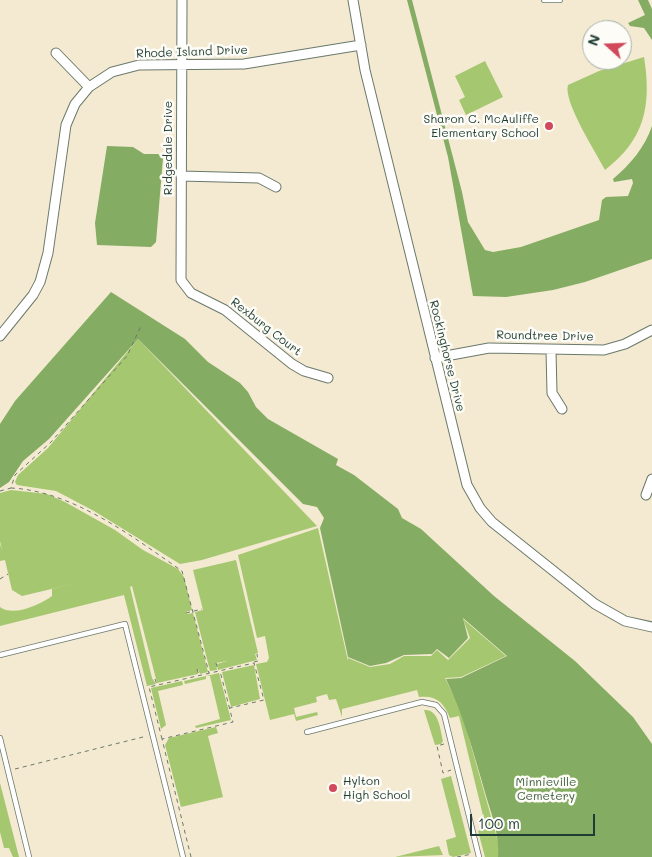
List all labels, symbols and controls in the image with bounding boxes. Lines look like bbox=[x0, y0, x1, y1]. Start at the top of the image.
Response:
north arrow bbox=[582, 20, 632, 70]
text: N bbox=[583, 32, 604, 48]
street label: Rhode Island Drive bbox=[136, 43, 248, 61]
street label: Ridgedale Drive bbox=[161, 101, 175, 195]
place label: Sharon C. McAuliffe Elementary School bbox=[423, 112, 539, 140]
marker: Sharon C. McAuliffe Elementary School bbox=[543, 120, 555, 132]
street label: Rexburg Court bbox=[228, 295, 304, 359]
street label: Rockinghorse Drive bbox=[426, 299, 468, 413]
street label: Roundtree Drive bbox=[496, 328, 594, 344]
place label: Hylton High School bbox=[343, 774, 411, 802]
park label: Minnieville Cemetery bbox=[515, 775, 577, 803]
marker: Hylton High School bbox=[327, 782, 339, 794]
scale bar bbox=[472, 804, 597, 836]
text: 100 m bbox=[478, 813, 520, 833]

